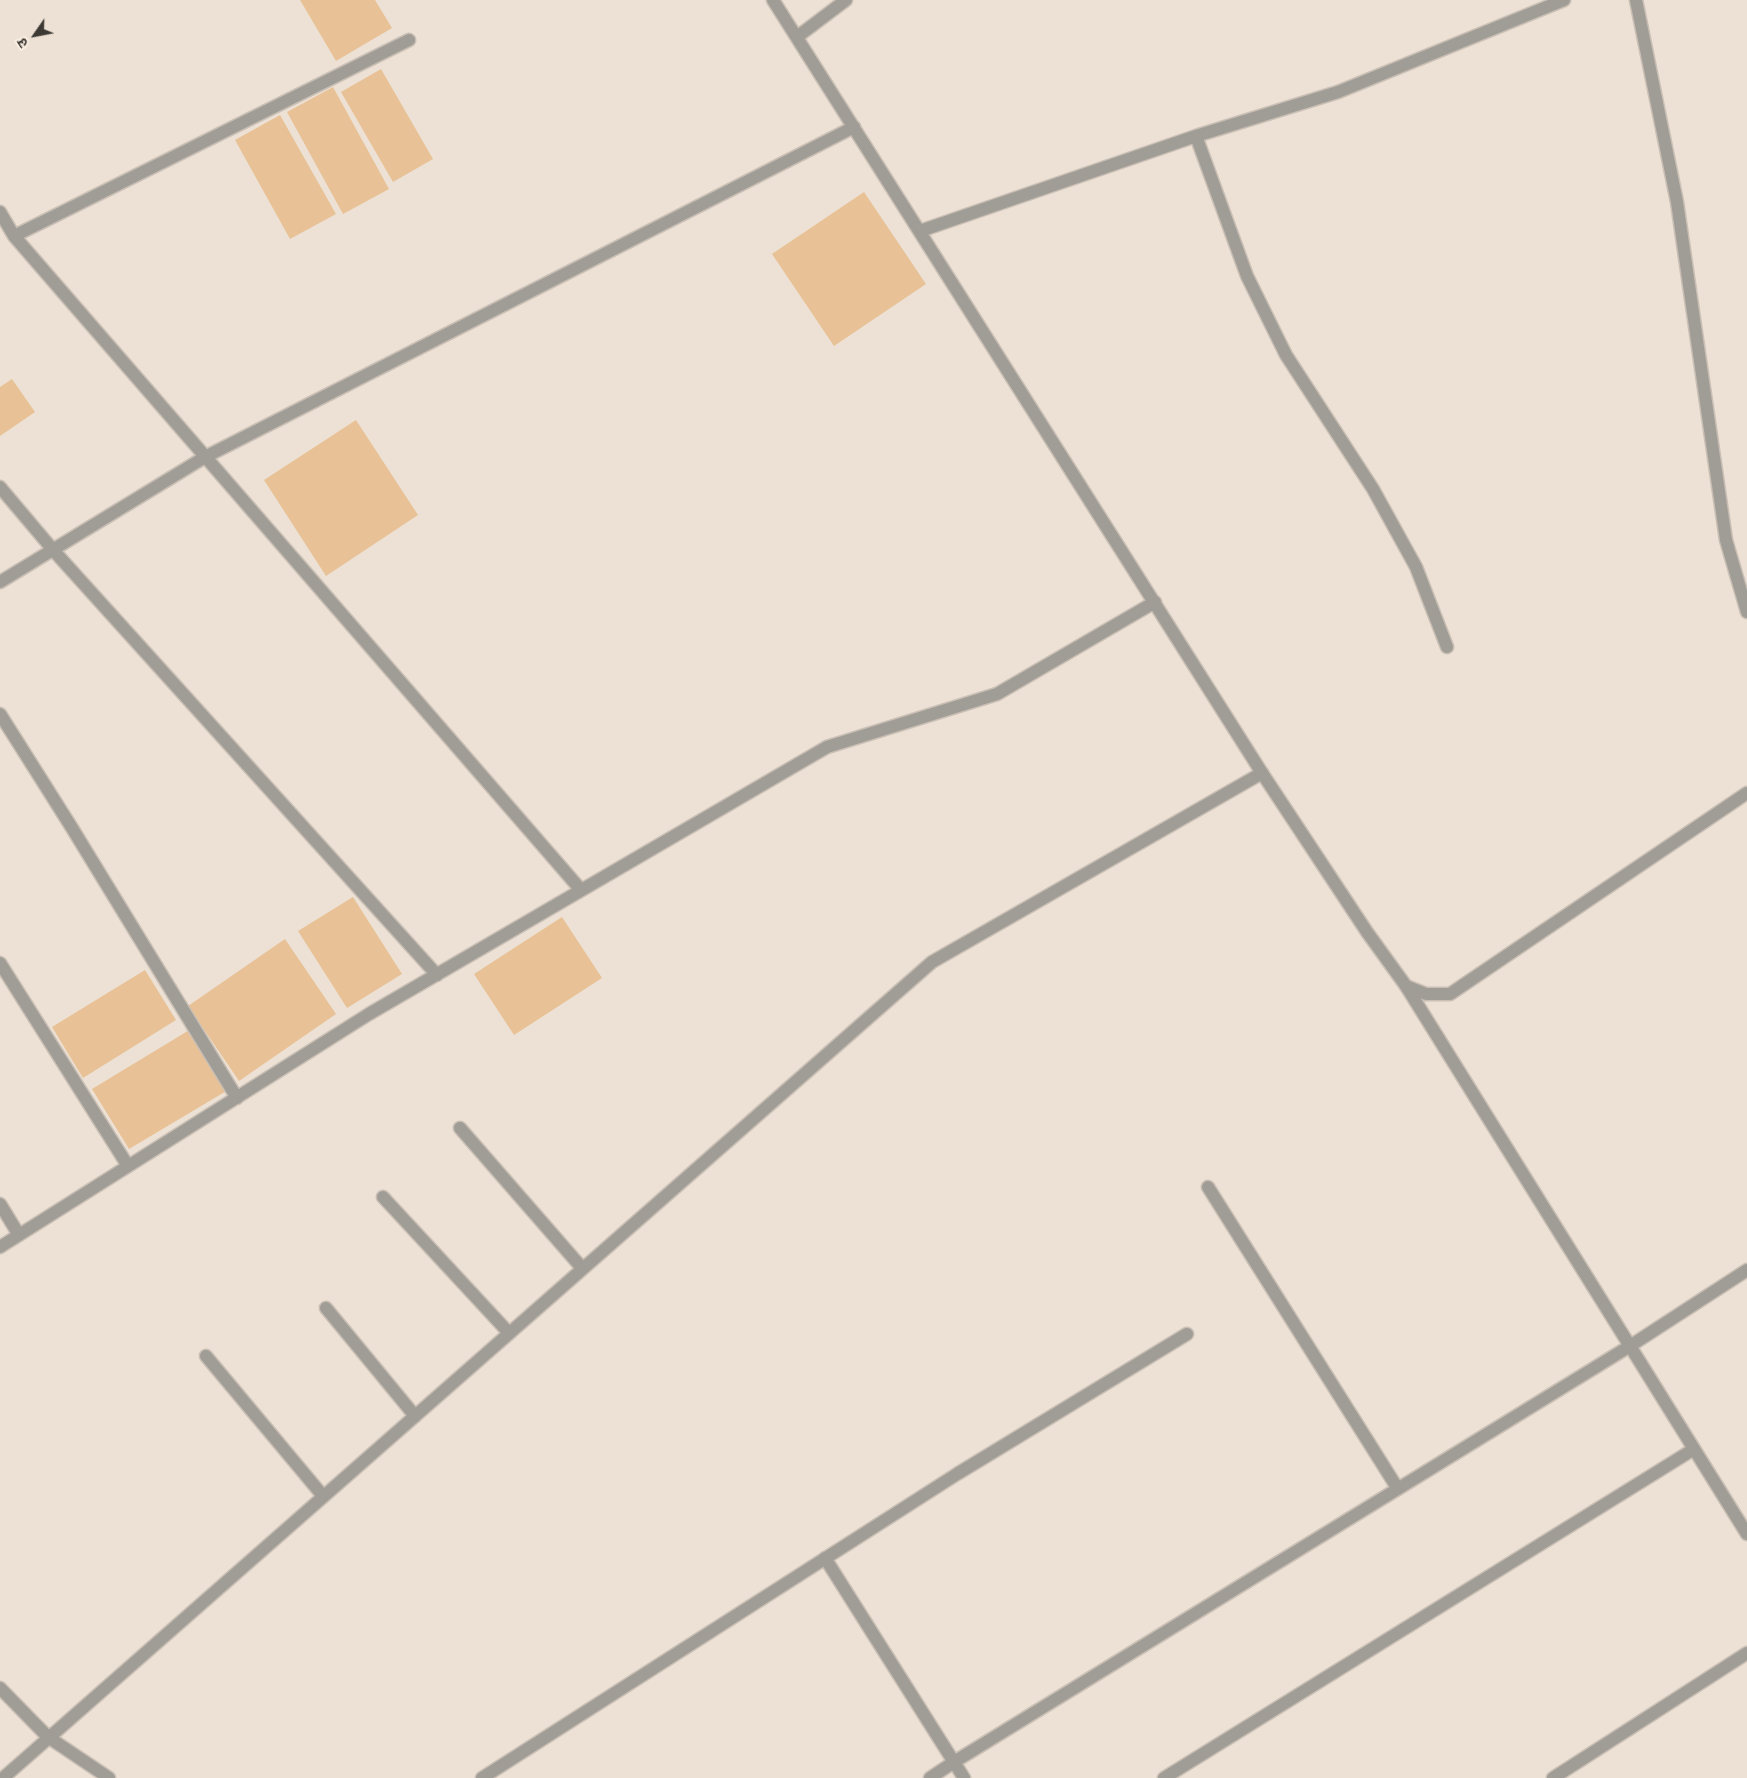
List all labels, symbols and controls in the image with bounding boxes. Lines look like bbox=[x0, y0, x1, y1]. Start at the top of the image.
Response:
north arrow bbox=[10, 10, 60, 60]
text: उ bbox=[13, 35, 31, 52]

